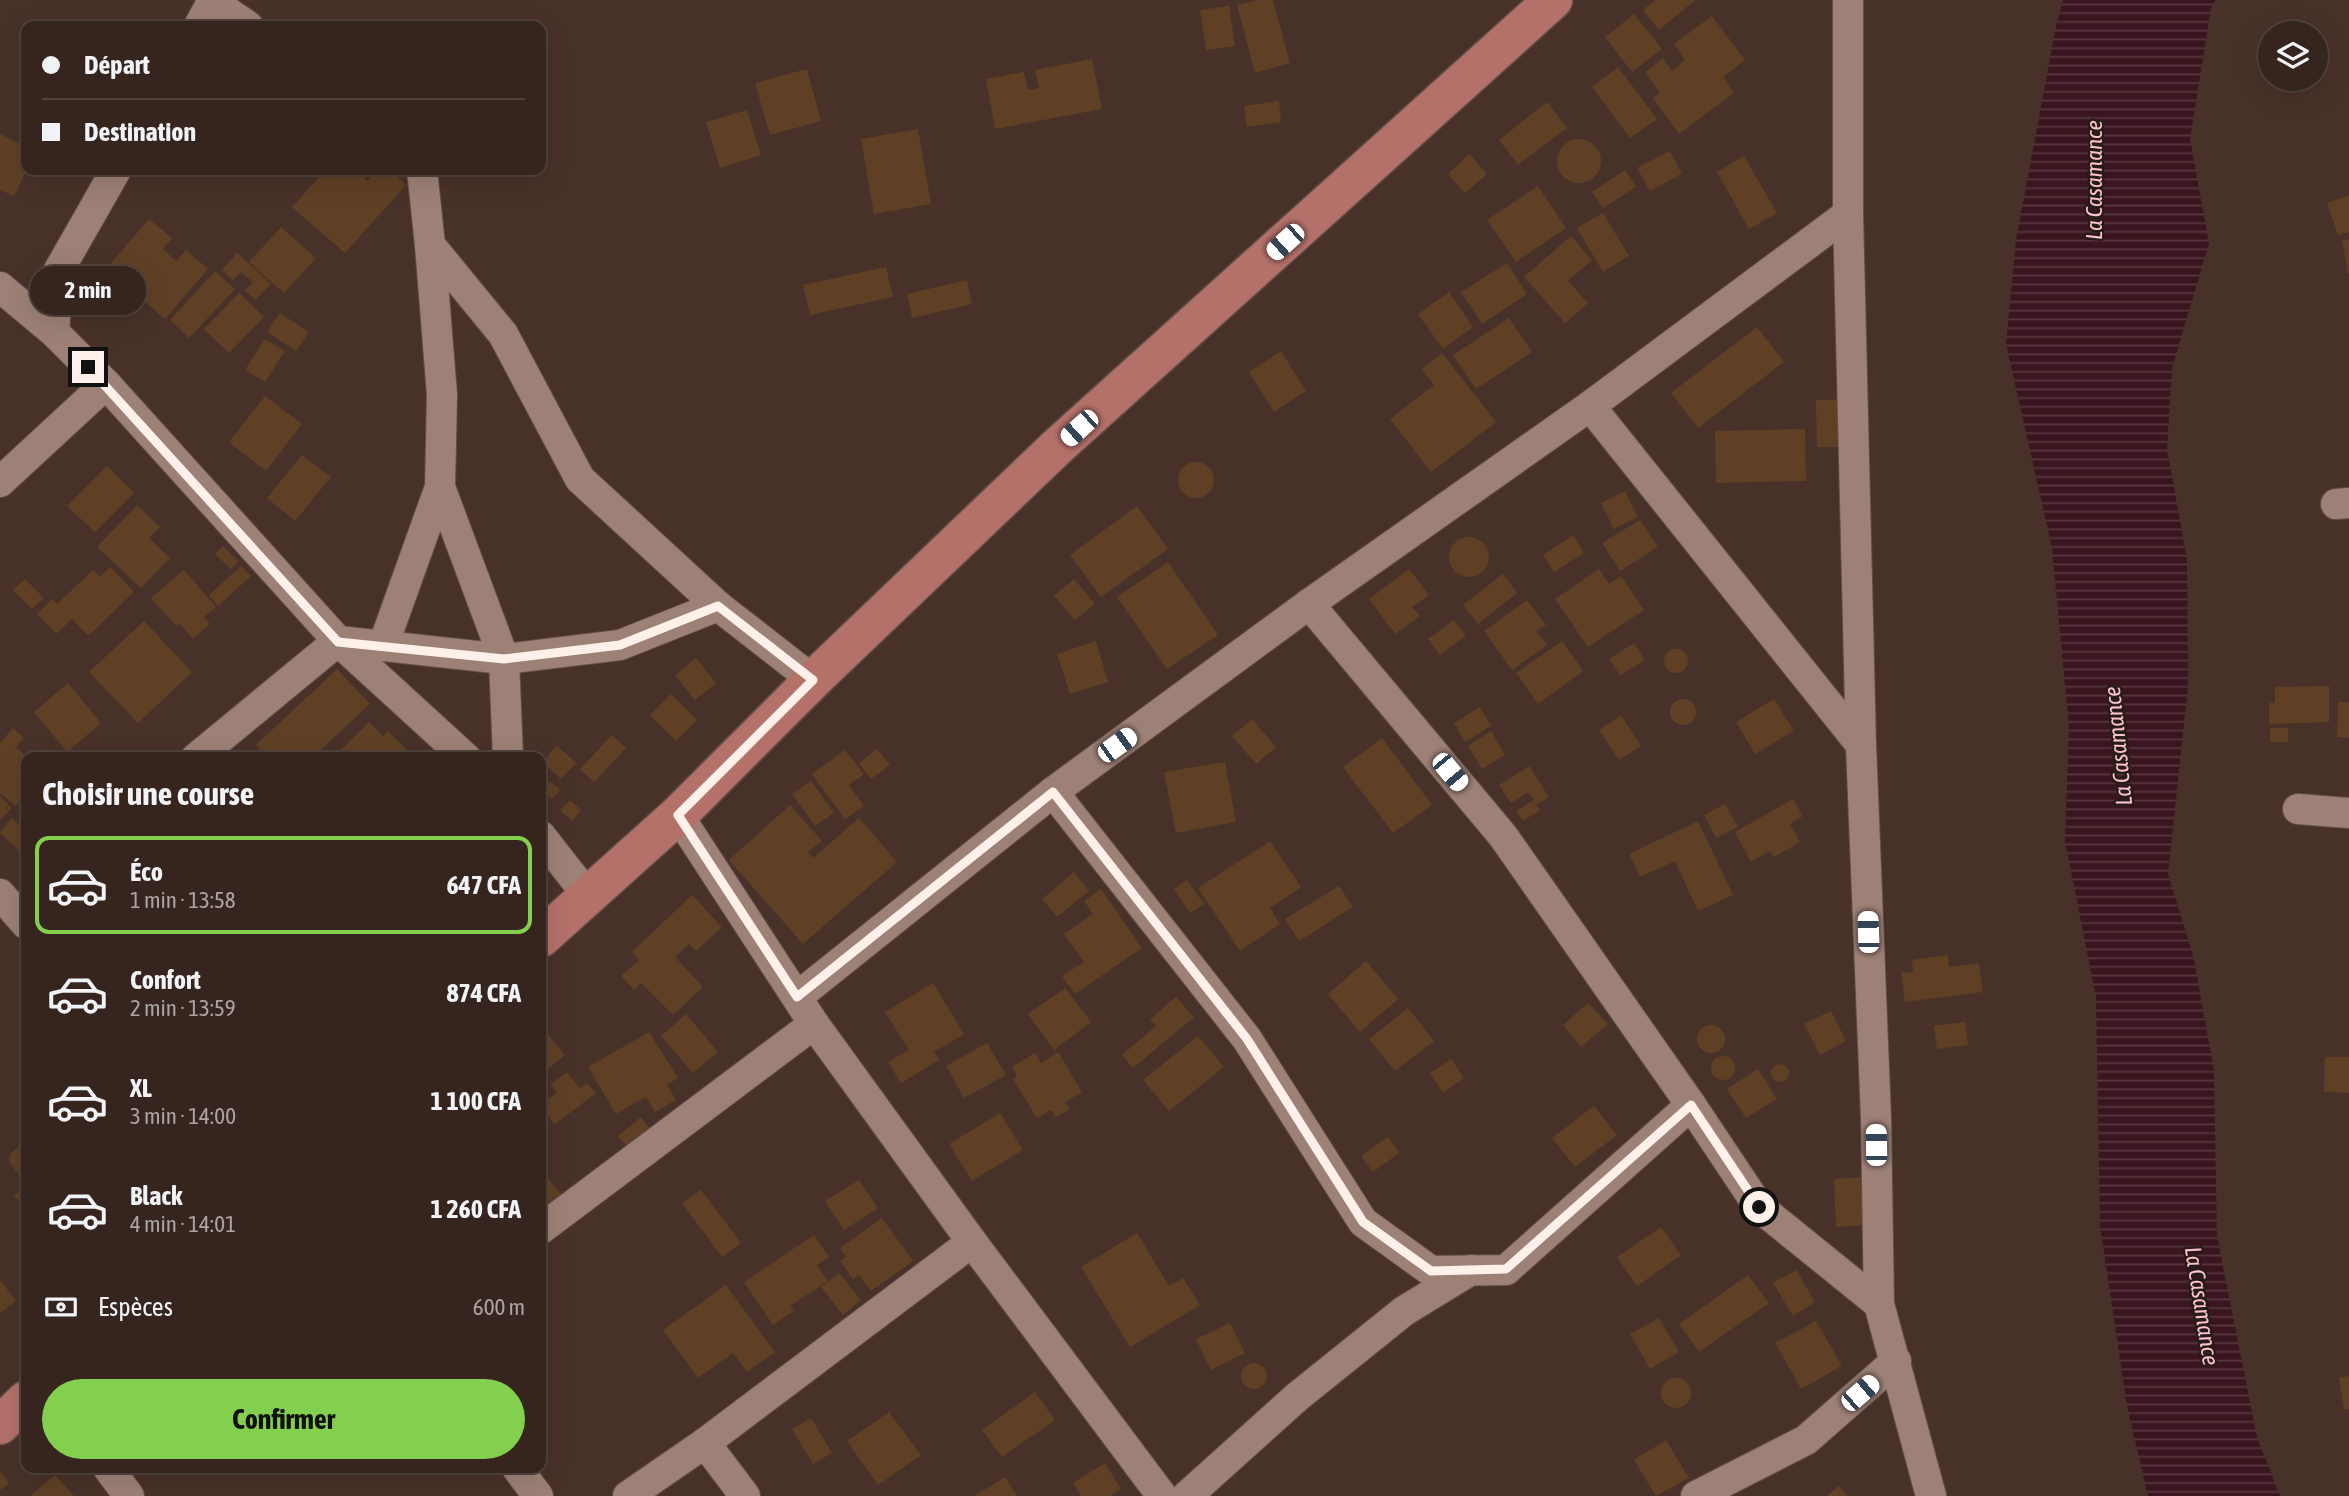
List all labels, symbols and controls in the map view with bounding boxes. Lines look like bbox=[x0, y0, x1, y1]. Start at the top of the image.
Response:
map controls bbox=[2258, 21, 2328, 91]
button: layers bbox=[2258, 21, 2328, 91]
text: Départ bbox=[84, 50, 150, 80]
text: Destination bbox=[84, 117, 196, 147]
water label: La Casamance bbox=[2081, 120, 2107, 240]
car bbox=[1263, 220, 1308, 264]
callout: 2 min bbox=[30, 266, 146, 314]
text: 2 min bbox=[65, 277, 111, 303]
route end bbox=[72, 351, 104, 383]
car bbox=[1057, 406, 1102, 450]
water label: La Casamance bbox=[2099, 685, 2137, 807]
car bbox=[1094, 724, 1141, 766]
car bbox=[1429, 749, 1472, 795]
text: Choisir une course bbox=[42, 775, 254, 812]
icon: car bbox=[46, 854, 109, 917]
text: Éco bbox=[130, 857, 163, 887]
text: 647 CFA bbox=[446, 870, 521, 900]
text: 1 min · 13:58 bbox=[130, 887, 236, 913]
car bbox=[1857, 911, 1880, 953]
icon: car bbox=[46, 962, 109, 1025]
text: Confort bbox=[130, 965, 201, 995]
text: 874 CFA bbox=[446, 978, 521, 1008]
text: 2 min · 13:59 bbox=[130, 995, 236, 1021]
icon: car bbox=[46, 1070, 109, 1133]
text: XL bbox=[130, 1073, 152, 1103]
text: 1 100 CFA bbox=[431, 1086, 521, 1116]
text: 3 min · 14:00 bbox=[130, 1103, 236, 1129]
car bbox=[1866, 1124, 1887, 1166]
icon: car bbox=[46, 1178, 109, 1241]
text: Black bbox=[130, 1181, 182, 1211]
route start bbox=[1743, 1191, 1775, 1223]
text: 1 260 CFA bbox=[431, 1194, 521, 1224]
text: 4 min · 14:01 bbox=[130, 1211, 236, 1237]
water label: La Casamance bbox=[2180, 1245, 2224, 1367]
icon: cash bbox=[42, 1288, 80, 1326]
text: Espèces bbox=[98, 1292, 173, 1322]
text: 600 m bbox=[473, 1294, 525, 1320]
car bbox=[1838, 1371, 1883, 1415]
button: Confirmer bbox=[42, 1379, 525, 1459]

